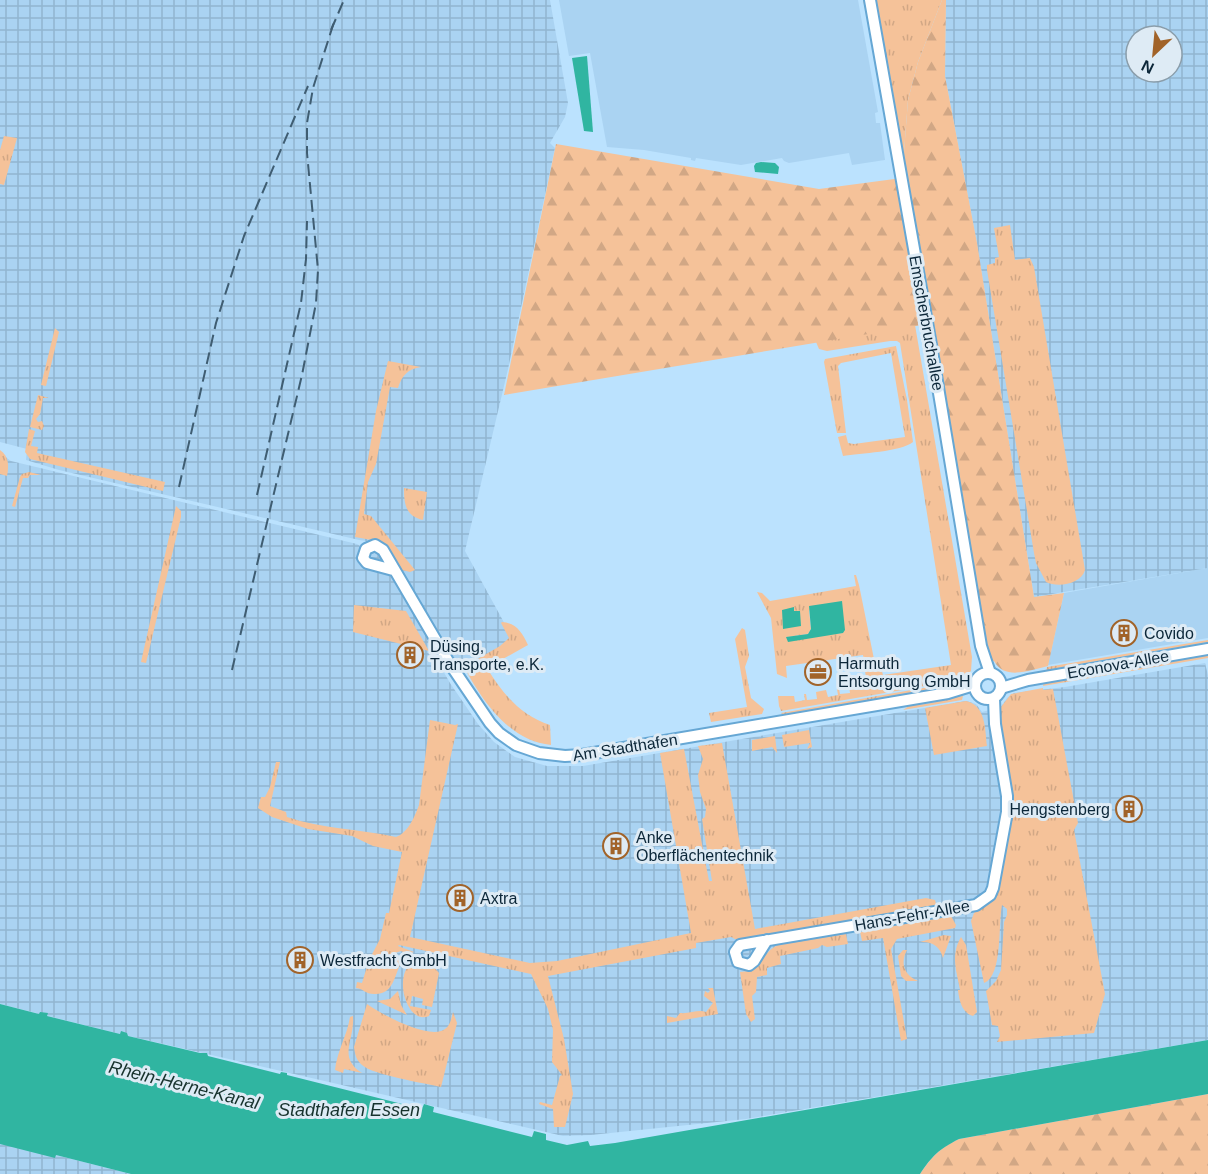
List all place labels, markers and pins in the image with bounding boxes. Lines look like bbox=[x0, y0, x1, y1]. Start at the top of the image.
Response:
building icon: Covido bbox=[1109, 618, 1139, 648]
place label: Covido bbox=[1144, 625, 1194, 642]
place label: Düsing, Transporte, e.K. bbox=[430, 638, 544, 673]
building icon: Düsing, Transporte, e.K. bbox=[395, 640, 425, 670]
place label: Harmuth Entsorgung GmbH bbox=[838, 655, 971, 690]
office icon: Harmuth Entsorgung GmbH bbox=[803, 657, 833, 687]
building icon: Hengstenberg bbox=[1114, 794, 1144, 824]
place label: Hengstenberg bbox=[1009, 801, 1110, 818]
place label: Anke Oberflächentechnik bbox=[636, 829, 775, 864]
building icon: Anke Oberflächentechnik bbox=[601, 831, 631, 861]
building icon: Axtra bbox=[445, 883, 475, 913]
place label: Axtra bbox=[480, 890, 517, 907]
building icon: Westfracht GmbH bbox=[285, 945, 315, 975]
place label: Westfracht GmbH bbox=[320, 952, 447, 969]

